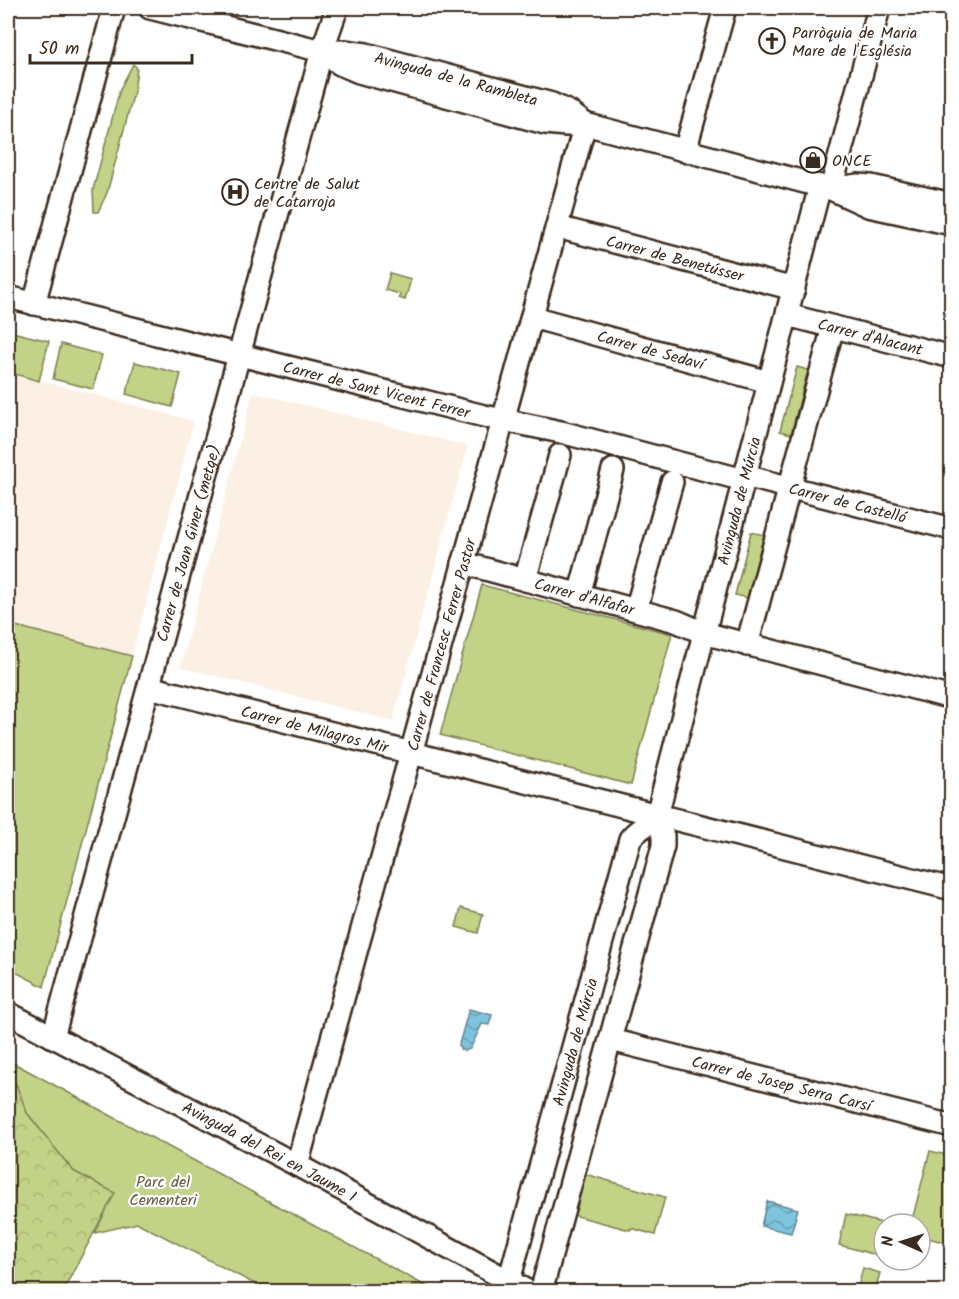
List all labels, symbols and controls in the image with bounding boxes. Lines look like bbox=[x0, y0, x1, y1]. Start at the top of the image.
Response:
place label: Parròquia de Maria Mare de l'Església bbox=[792, 21, 917, 64]
church icon: Parròquia de Maria Mare de l'Església bbox=[757, 26, 787, 56]
scale bar bbox=[30, 27, 192, 65]
text: 50 m bbox=[39, 35, 79, 64]
street label: Avinguda de la Rambleta bbox=[371, 46, 540, 114]
shop icon: ONCE bbox=[798, 145, 828, 175]
place label: ONCE bbox=[832, 149, 872, 174]
place label: Centre de Salut de Catarroja bbox=[254, 172, 361, 215]
hospital icon: Centre de Salut de Catarroja bbox=[220, 177, 250, 207]
street label: Carrer de Benetússer bbox=[603, 229, 748, 290]
street label: Carrer d'Alacant bbox=[815, 312, 926, 363]
street label: Carrer de Sedaví bbox=[594, 324, 709, 378]
street label: Carrer de Sant Vicent Ferrer bbox=[280, 355, 474, 426]
street label: Avinguda de Múrcia bbox=[711, 434, 769, 568]
street label: Carrer de Joan Giner (metge) bbox=[150, 442, 228, 645]
street label: Carrer de Castelló bbox=[786, 477, 910, 531]
street label: Carrer de Francesc Ferrer Pastor bbox=[401, 534, 484, 754]
street label: Carrer d'Alfafar bbox=[531, 572, 639, 624]
street label: Carrer de Milagros Mir bbox=[238, 700, 393, 761]
street label: Avinguda de Múrcia bbox=[546, 975, 605, 1109]
street label: Carrer de Josep Serra Carsí bbox=[689, 1050, 876, 1120]
street label: Avinguda del Rei en Jaume I bbox=[177, 1096, 361, 1209]
park label: Parc del Cementeri bbox=[129, 1170, 198, 1213]
north arrow bbox=[872, 1212, 932, 1272]
text: N bbox=[876, 1236, 901, 1247]

